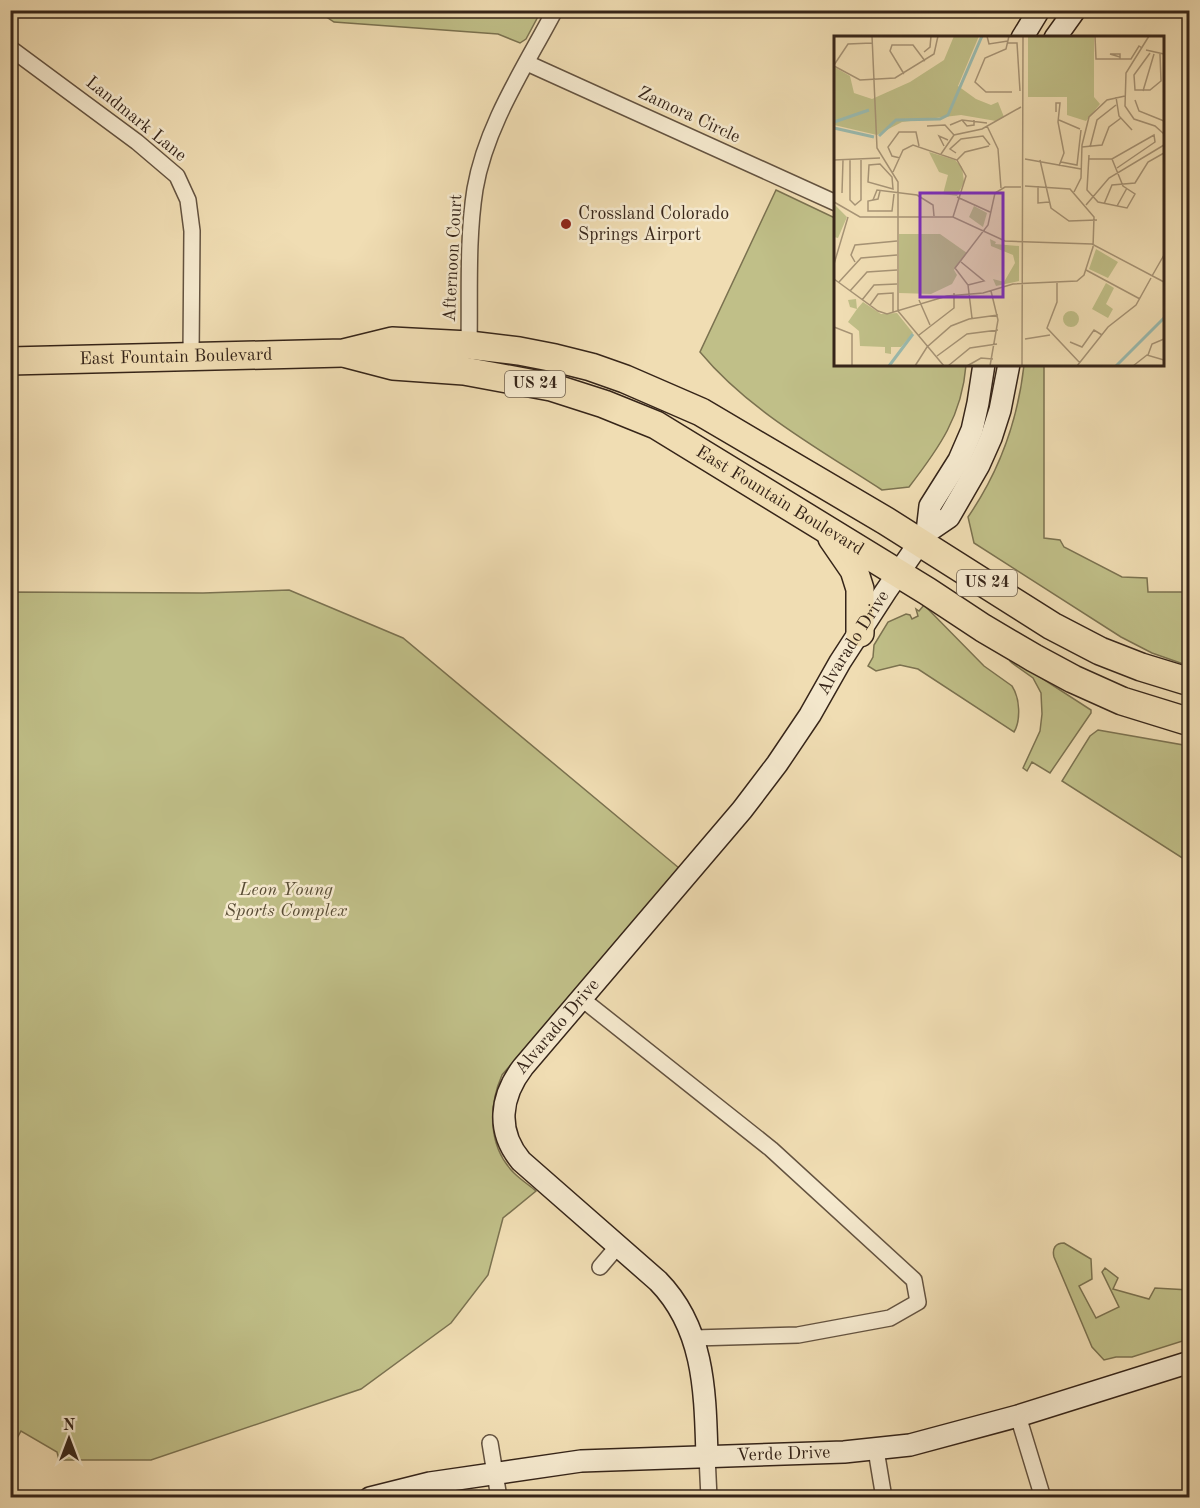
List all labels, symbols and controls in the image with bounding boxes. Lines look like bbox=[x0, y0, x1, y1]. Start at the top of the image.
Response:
inset map bbox=[834, 36, 1164, 366]
street label: Landmark Lane bbox=[82, 73, 190, 165]
street label: Zamora Circle bbox=[635, 84, 743, 146]
street label: Afternoon Court bbox=[441, 193, 465, 323]
place label: Crossland Colorado Springs Airport bbox=[578, 205, 729, 244]
marker: Crossland Colorado Springs Airport bbox=[559, 217, 573, 231]
street label: East Fountain Boulevard bbox=[79, 346, 273, 368]
road number: US 24 bbox=[505, 371, 565, 397]
street label: East Fountain Boulevard bbox=[693, 443, 867, 559]
road number: US 24 bbox=[957, 570, 1017, 596]
street label: Alvarado Drive bbox=[814, 587, 893, 698]
park label: Leon Young Sports Complex bbox=[225, 881, 347, 920]
street label: Alvarado Drive bbox=[512, 976, 603, 1078]
north arrow bbox=[39, 1409, 99, 1469]
text: N bbox=[63, 1418, 76, 1434]
street label: Verde Drive bbox=[736, 1443, 831, 1465]

